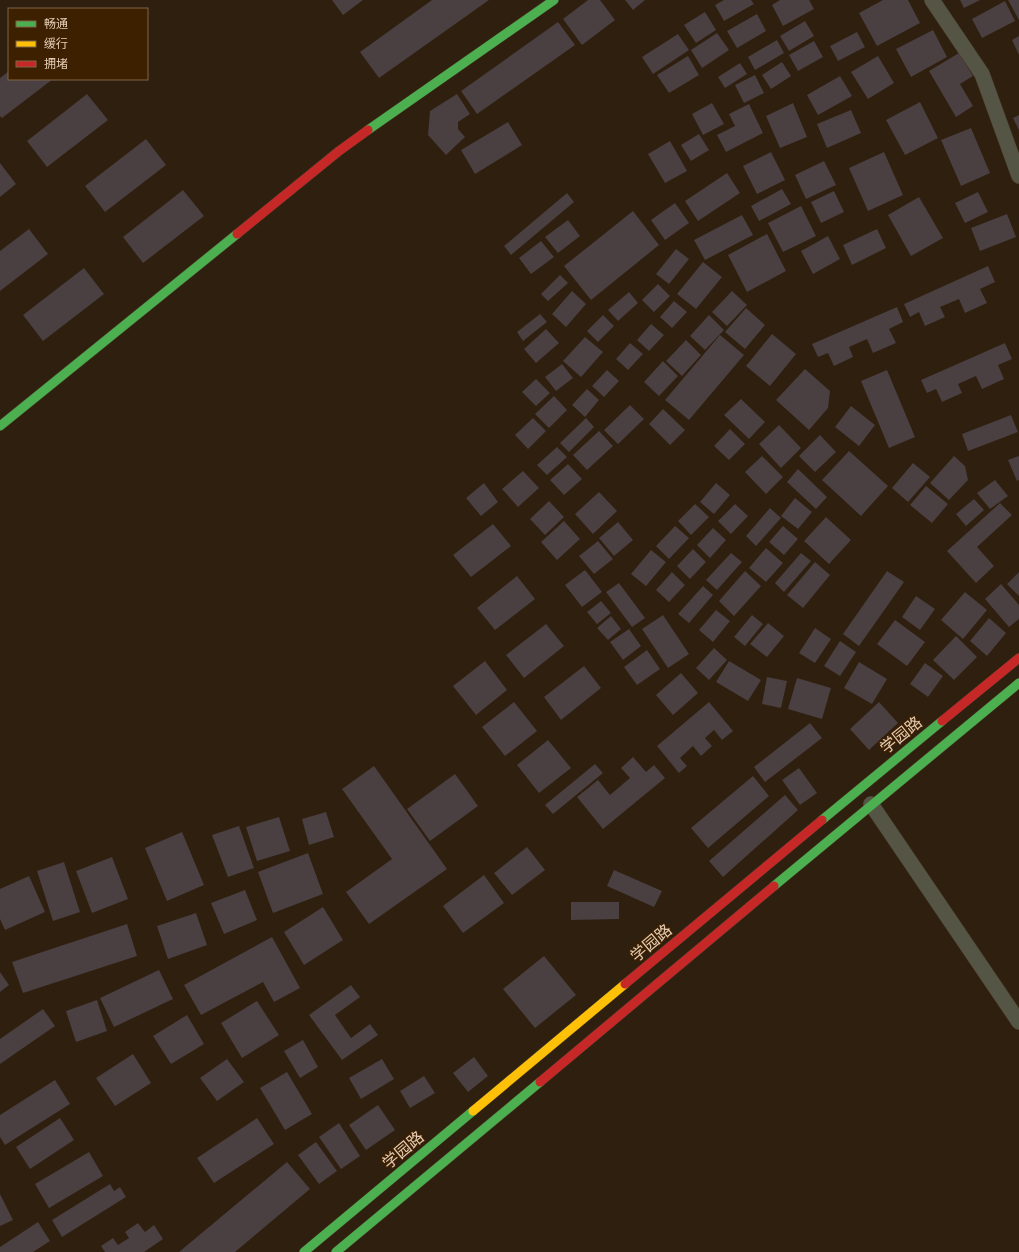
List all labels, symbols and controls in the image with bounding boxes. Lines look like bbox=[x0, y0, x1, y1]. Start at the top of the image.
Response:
legend bbox=[8, 8, 148, 80]
text: 畅通 bbox=[44, 15, 68, 33]
text: 缓行 bbox=[44, 35, 68, 53]
text: 拥堵 bbox=[44, 55, 68, 73]
street label: 学园路 bbox=[875, 711, 927, 759]
street label: 学园路 bbox=[625, 919, 677, 967]
street label: 学园路 bbox=[377, 1126, 429, 1174]

